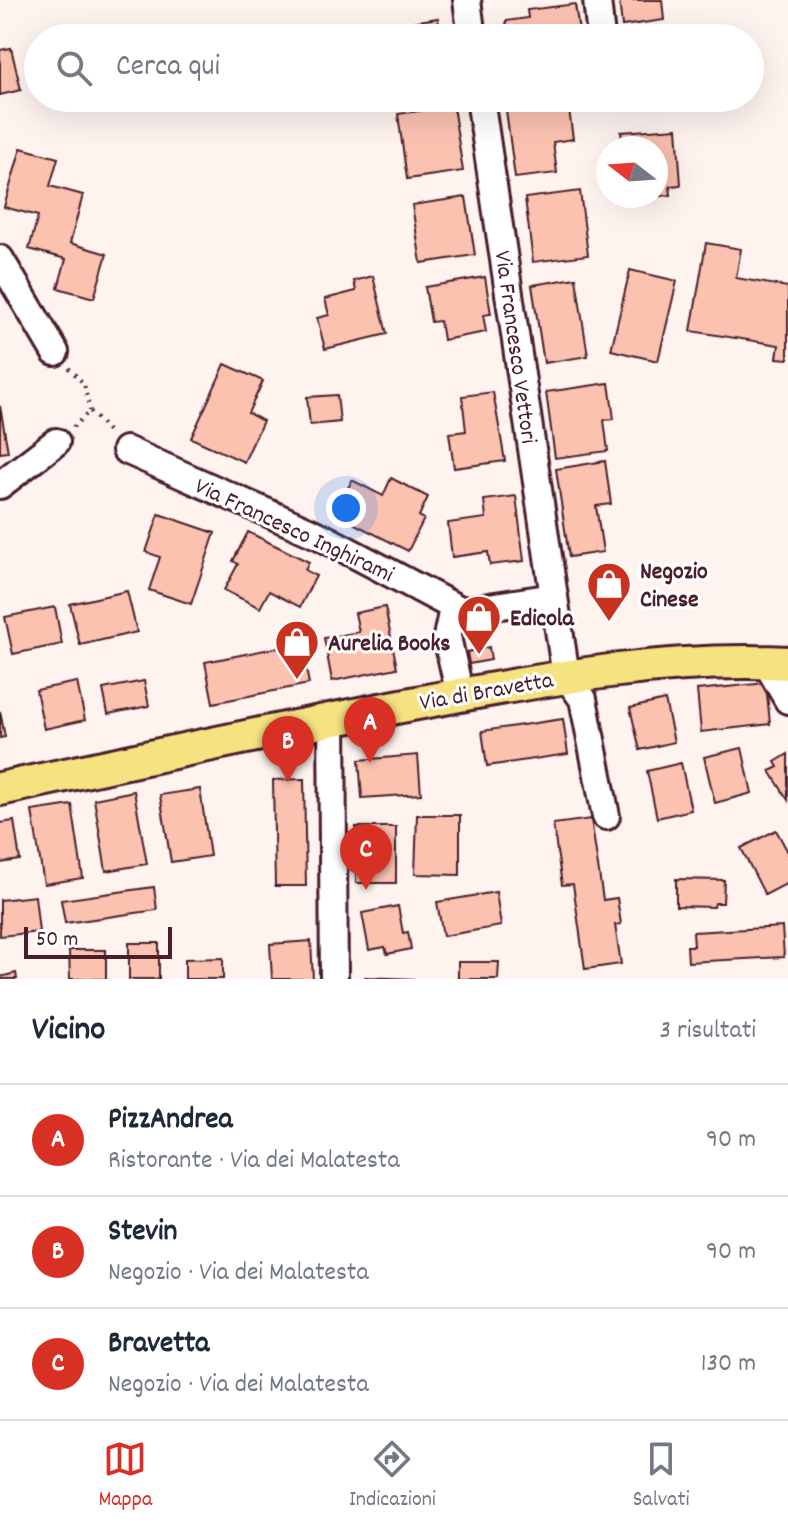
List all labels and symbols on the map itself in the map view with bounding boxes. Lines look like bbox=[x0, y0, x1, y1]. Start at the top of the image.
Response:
north arrow bbox=[596, 136, 668, 208]
street label: Via Francesco Vettori bbox=[484, 249, 544, 446]
street label: Via Francesco Inghirami bbox=[189, 471, 399, 593]
your location bbox=[326, 488, 366, 528]
place label: Negozio Cinese bbox=[640, 556, 708, 618]
shop icon: Negozio Cinese bbox=[585, 560, 633, 623]
shop icon: Edicola bbox=[455, 593, 503, 656]
place label: Edicola bbox=[510, 603, 575, 637]
shop icon: Aurelia Books bbox=[273, 618, 321, 681]
place label: Aurelia Books bbox=[328, 628, 450, 662]
street label: Via di Bravetta bbox=[417, 664, 557, 721]
pin: A bbox=[344, 697, 396, 763]
pin: B bbox=[262, 716, 314, 782]
pin: C bbox=[340, 824, 392, 890]
scale bar bbox=[24, 923, 172, 959]

